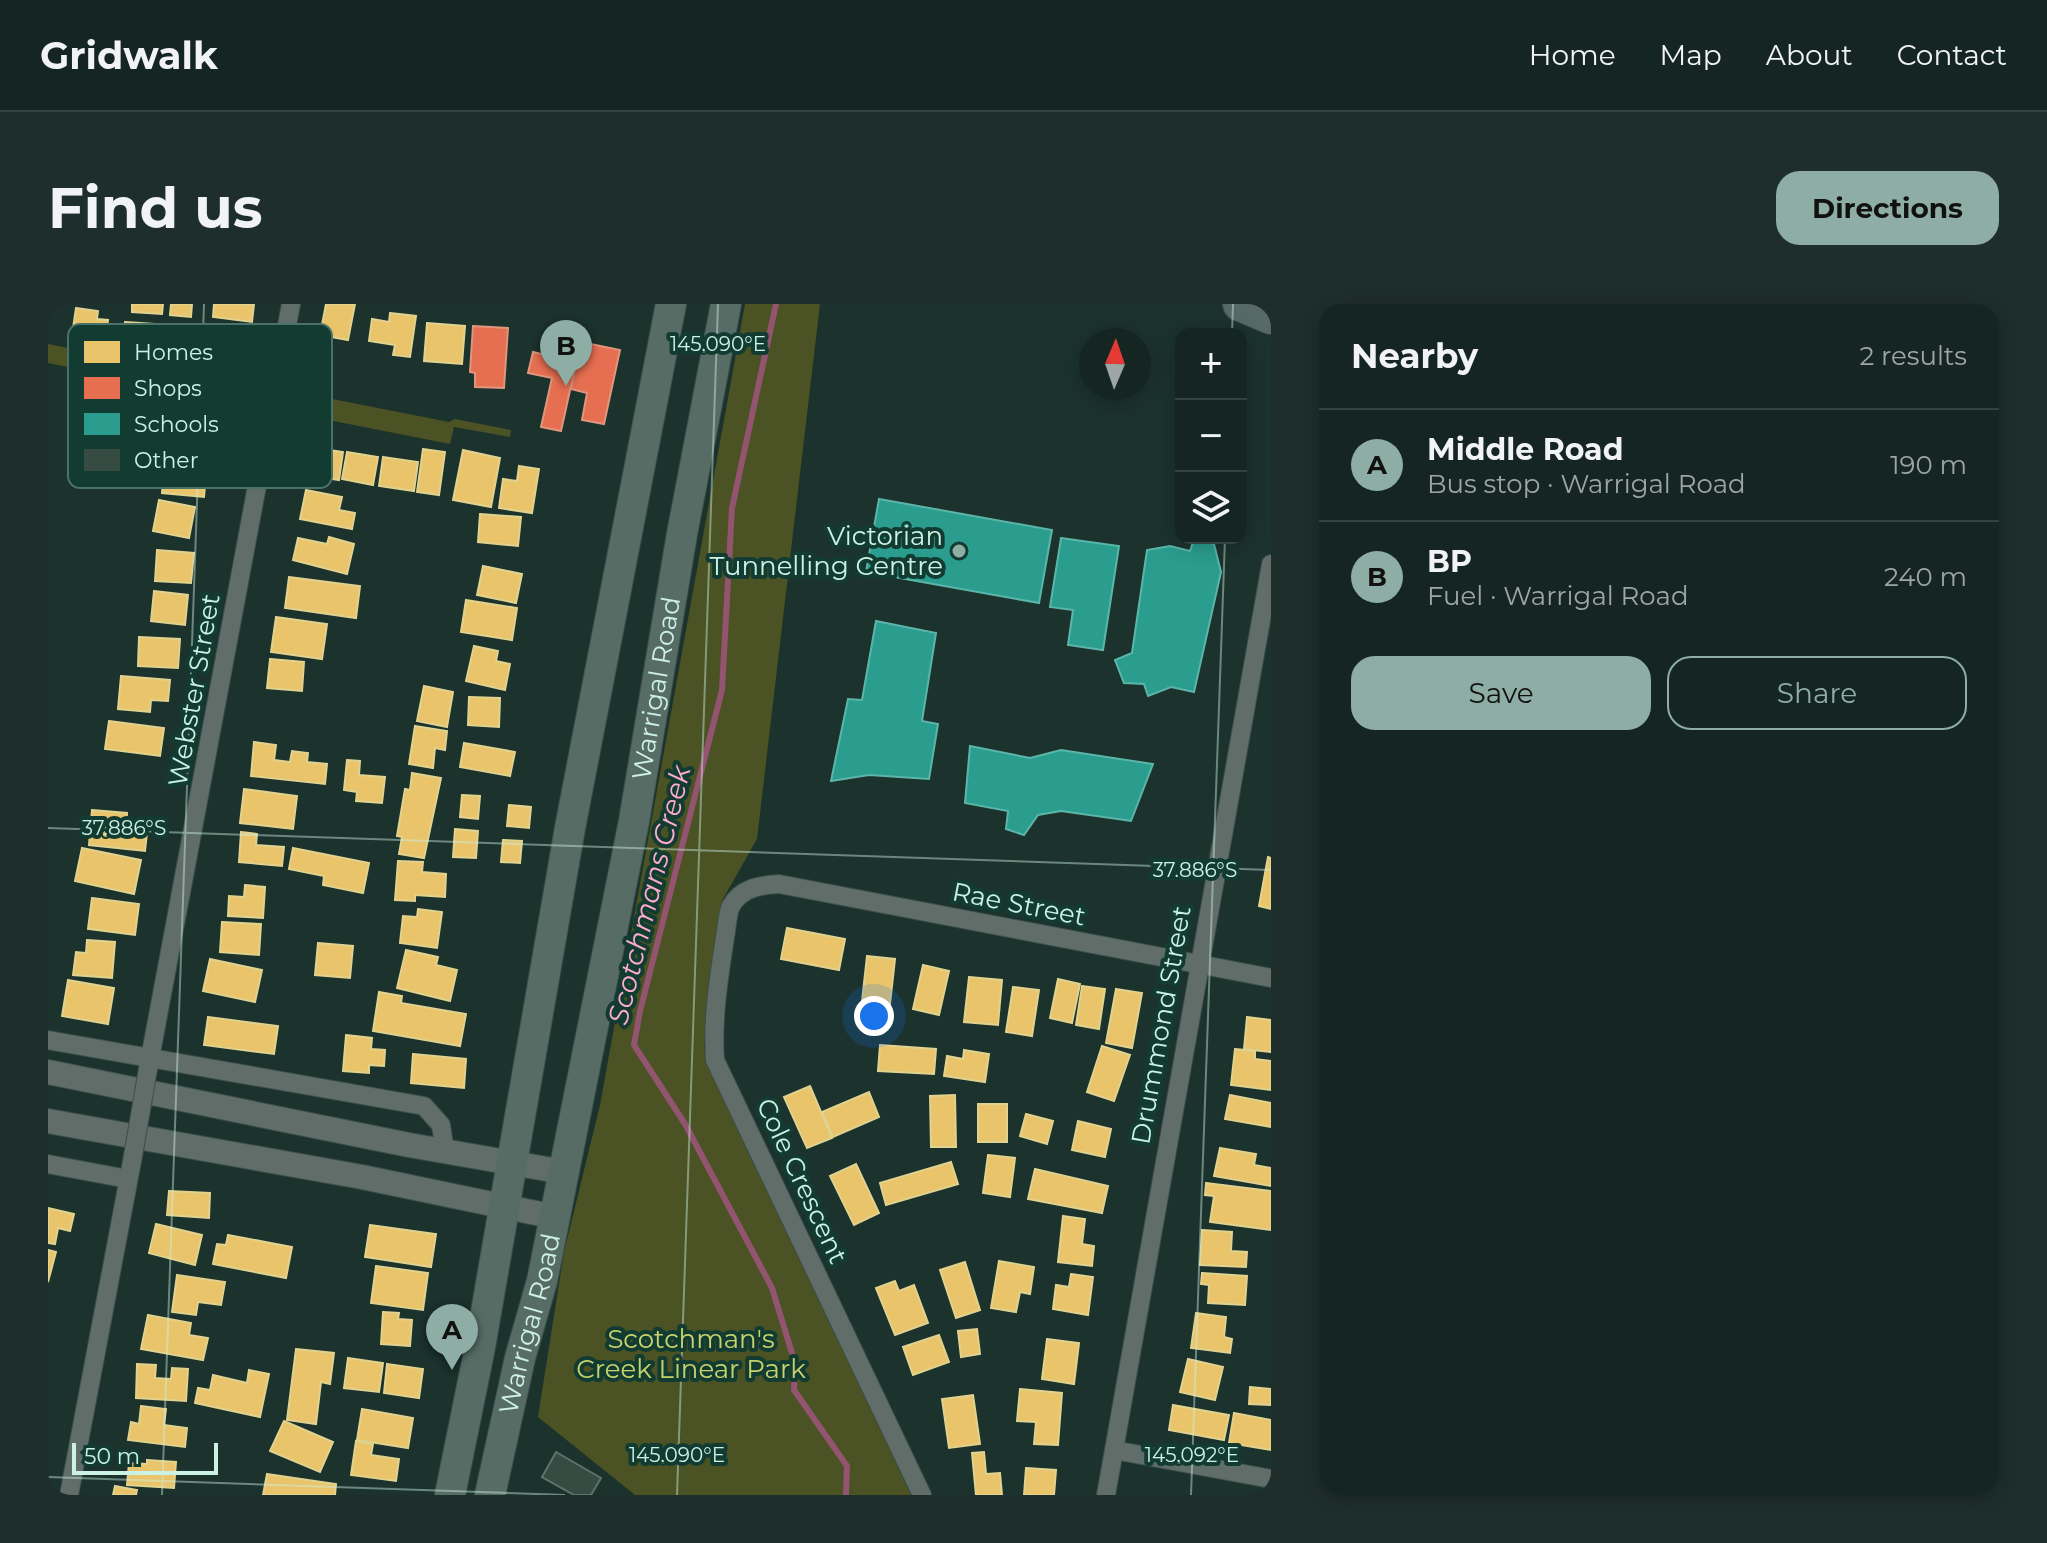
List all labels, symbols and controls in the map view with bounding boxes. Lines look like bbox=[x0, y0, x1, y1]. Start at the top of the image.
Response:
text: Gridwalk bbox=[40, 32, 218, 79]
text: Home bbox=[1529, 38, 1616, 72]
text: Map bbox=[1660, 38, 1722, 72]
text: About bbox=[1766, 38, 1853, 72]
text: Contact bbox=[1897, 38, 2007, 72]
button: Directions bbox=[1776, 171, 1999, 245]
text: Find us bbox=[48, 174, 262, 242]
pin: B bbox=[540, 320, 592, 386]
legend bbox=[68, 324, 332, 488]
north arrow bbox=[1079, 328, 1151, 400]
map controls bbox=[1175, 328, 1247, 544]
button: + bbox=[1175, 328, 1247, 400]
text: 145.090°E bbox=[670, 332, 766, 356]
text: Nearby bbox=[1351, 335, 1478, 377]
text: Homes bbox=[134, 339, 213, 366]
text: 2 results bbox=[1859, 340, 1967, 372]
text: Shops bbox=[134, 375, 202, 402]
button: − bbox=[1175, 400, 1247, 472]
text: Schools bbox=[134, 411, 219, 438]
text: Middle Road bbox=[1427, 431, 1623, 468]
text: Other bbox=[134, 447, 198, 474]
text: A bbox=[1367, 449, 1387, 481]
text: 190 m bbox=[1890, 449, 1967, 481]
text: Bus stop · Warrigal Road bbox=[1427, 468, 1746, 500]
button: layers bbox=[1175, 472, 1247, 544]
place label: Victorian Tunnelling Centre bbox=[709, 520, 943, 582]
marker: Victorian Tunnelling Centre bbox=[950, 542, 968, 560]
text: BP bbox=[1427, 543, 1472, 580]
text: B bbox=[1367, 561, 1387, 593]
text: 240 m bbox=[1884, 561, 1967, 593]
text: Fuel · Warrigal Road bbox=[1427, 580, 1689, 612]
street label: Webster Street bbox=[161, 591, 227, 789]
street label: Warrigal Road bbox=[625, 594, 687, 782]
button: Save bbox=[1351, 656, 1651, 730]
button: Share bbox=[1667, 656, 1967, 730]
water label: Scotchmans Creek bbox=[600, 761, 698, 1028]
text: 37.886°S bbox=[82, 816, 166, 840]
text: 37.886°S bbox=[1153, 858, 1237, 882]
street label: Rae Street bbox=[950, 875, 1088, 933]
street label: Drummond Street bbox=[1124, 903, 1198, 1147]
your location bbox=[854, 996, 894, 1036]
street label: Cole Crescent bbox=[750, 1093, 854, 1269]
street label: Warrigal Road bbox=[492, 1230, 567, 1417]
pin: A bbox=[426, 1304, 478, 1370]
park label: Scotchman's Creek Linear Park bbox=[576, 1323, 806, 1385]
scale bar bbox=[72, 1439, 218, 1475]
text: 50 m bbox=[84, 1443, 140, 1470]
text: 145.090°E bbox=[629, 1443, 725, 1467]
text: 145.092°E bbox=[1145, 1443, 1239, 1467]

